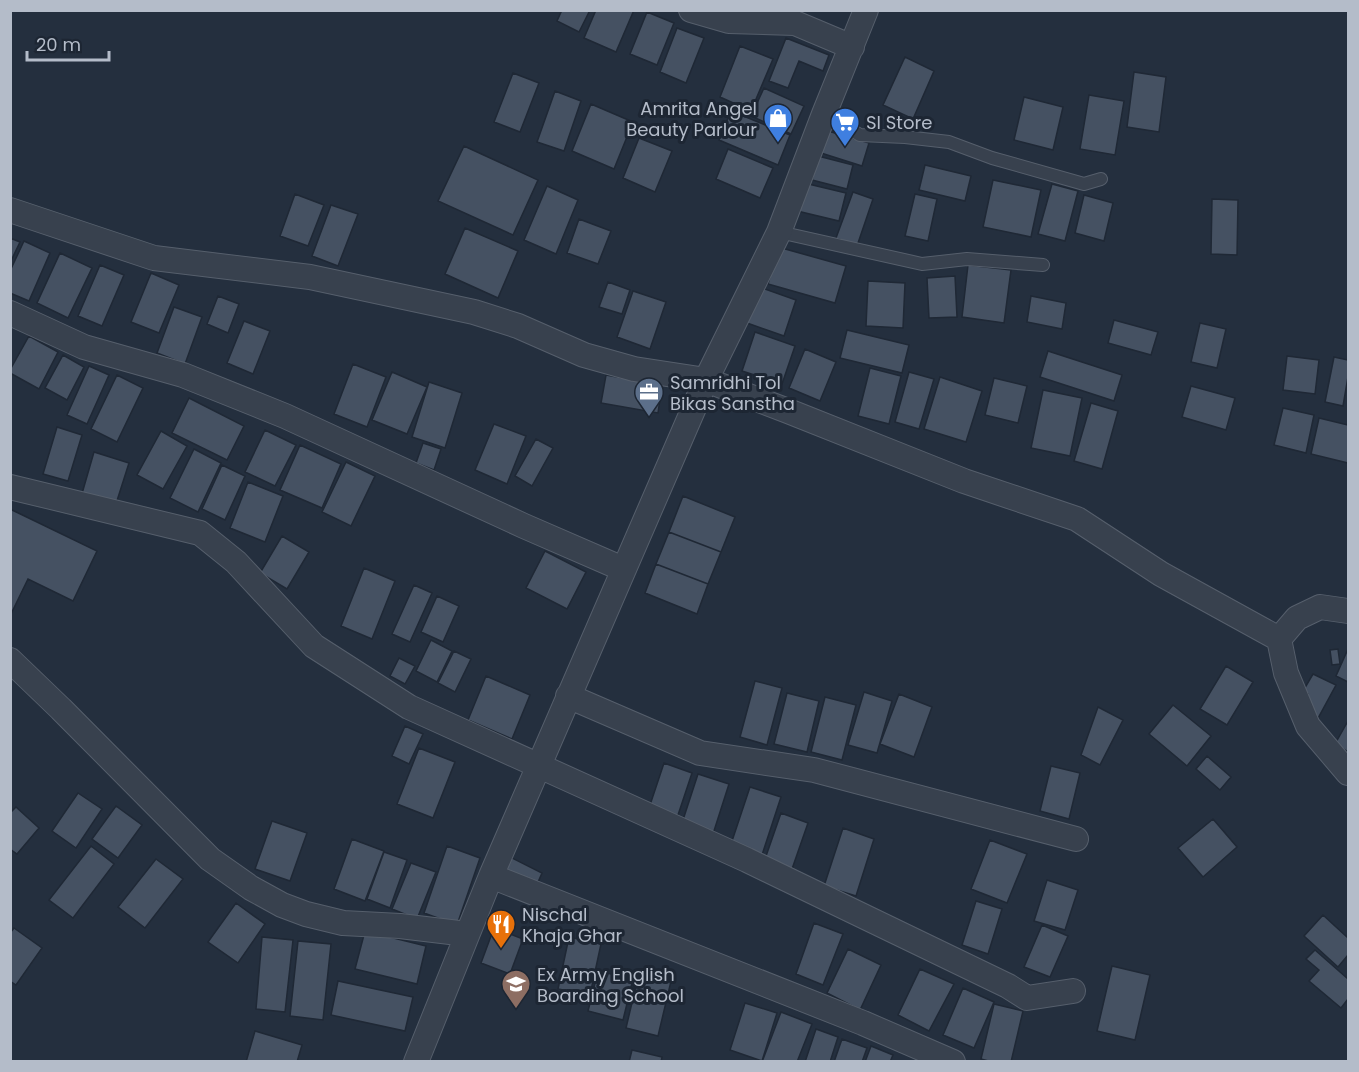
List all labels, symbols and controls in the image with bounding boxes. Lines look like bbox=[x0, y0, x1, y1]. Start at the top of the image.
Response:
scale bar bbox=[27, 24, 110, 62]
text: 20 m bbox=[36, 32, 81, 57]
place label: Amrita Angel Beauty Parlour bbox=[626, 96, 757, 142]
shop icon: Amrita Angel Beauty Parlour bbox=[762, 102, 794, 144]
supermarket icon: SI Store bbox=[829, 106, 861, 148]
place label: SI Store bbox=[866, 110, 932, 135]
place label: Samridhi Tol Bikas Sanstha bbox=[670, 370, 795, 416]
office icon: Samridhi Tol Bikas Sanstha bbox=[633, 376, 665, 418]
place label: Nischal Khaja Ghar bbox=[522, 902, 623, 948]
restaurant icon: Nischal Khaja Ghar bbox=[485, 908, 517, 950]
place label: Ex Army English Boarding School bbox=[537, 962, 684, 1008]
school or university icon: Ex Army English Boarding School bbox=[500, 968, 532, 1010]

